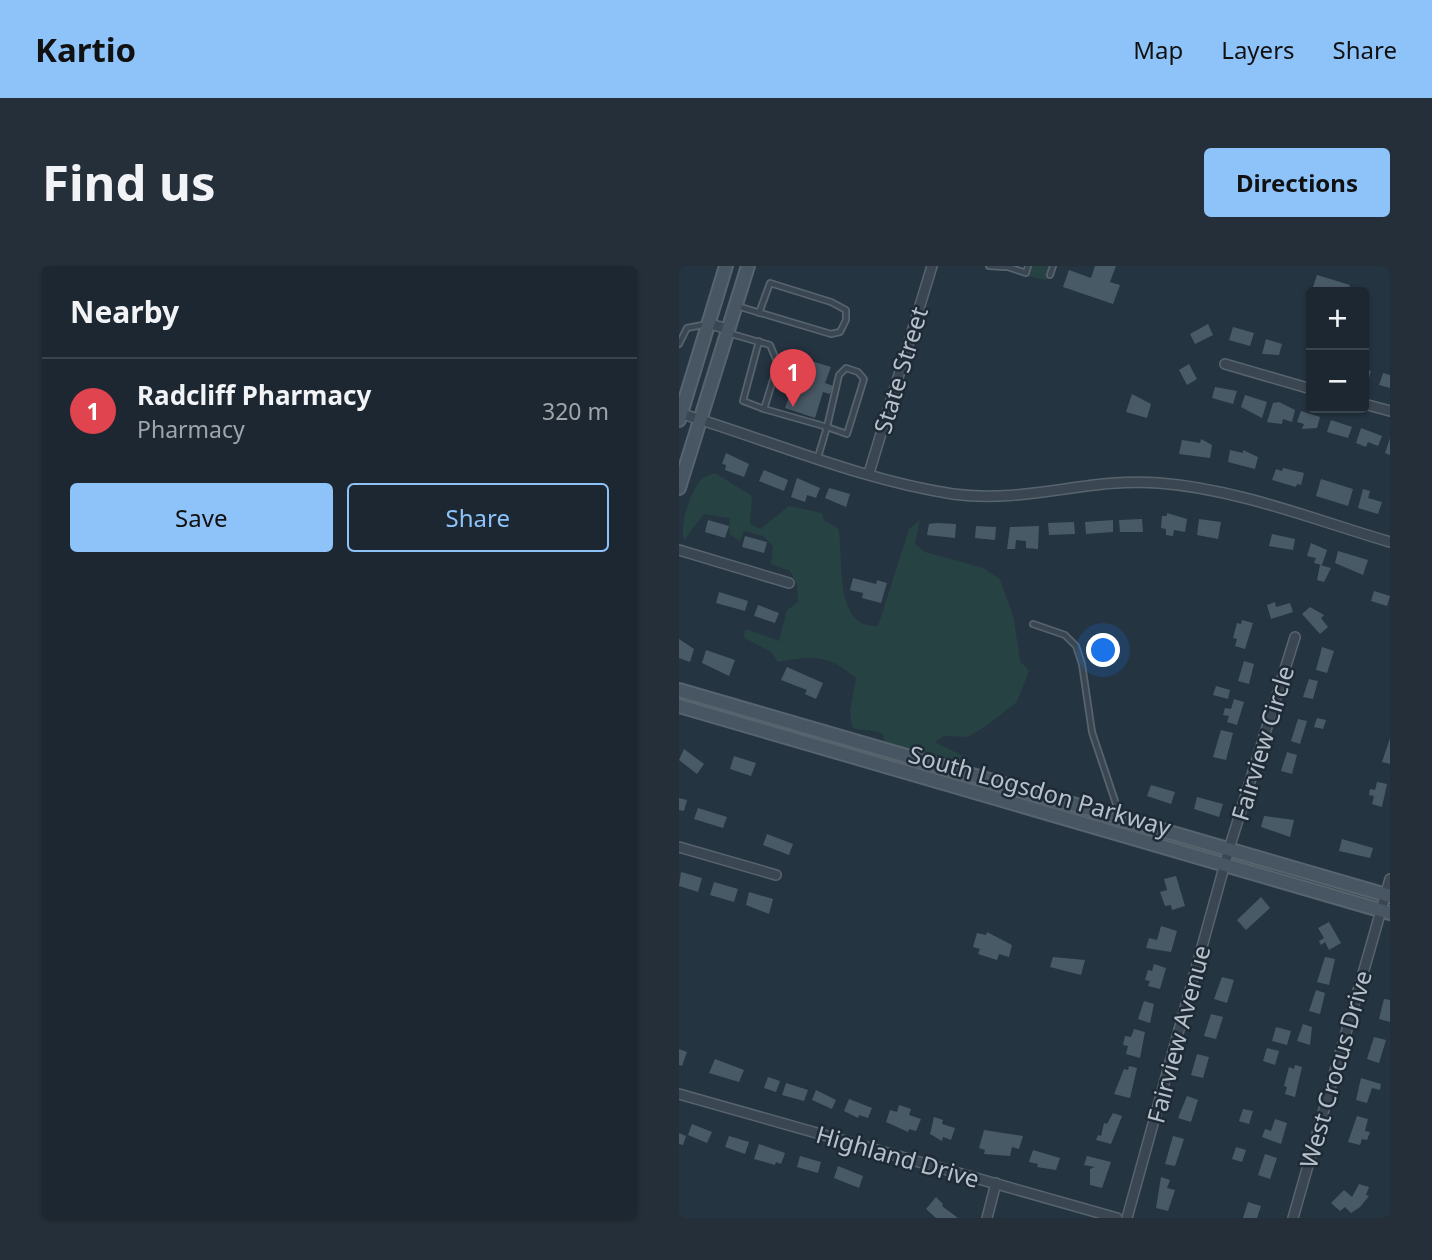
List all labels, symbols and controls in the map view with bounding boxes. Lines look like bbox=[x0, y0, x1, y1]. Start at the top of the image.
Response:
text: Kartio bbox=[35, 27, 136, 72]
text: Map bbox=[1133, 33, 1183, 66]
text: Layers bbox=[1221, 33, 1295, 66]
text: Share bbox=[1333, 33, 1397, 66]
button: Directions bbox=[1204, 148, 1390, 217]
text: Find us bbox=[42, 149, 216, 215]
map controls bbox=[1306, 287, 1369, 413]
button: + bbox=[1306, 287, 1369, 350]
text: Nearby bbox=[70, 291, 179, 332]
street label: State Street bbox=[865, 302, 935, 437]
pin: 1 bbox=[770, 349, 816, 407]
button: − bbox=[1306, 350, 1369, 413]
text: Radcliff Pharmacy bbox=[137, 377, 371, 413]
text: 1 bbox=[86, 395, 100, 427]
text: 320 m bbox=[542, 395, 609, 427]
text: Pharmacy bbox=[137, 413, 245, 445]
button: Save bbox=[70, 483, 333, 552]
button: Share bbox=[347, 483, 609, 552]
your location bbox=[1086, 633, 1120, 667]
street label: Fairview Circle bbox=[1223, 661, 1301, 825]
street label: South Logsdon Parkway bbox=[905, 737, 1176, 843]
street label: Fairview Avenue bbox=[1138, 941, 1218, 1127]
street label: West Crocus Drive bbox=[1291, 966, 1379, 1172]
street label: Highland Drive bbox=[813, 1117, 983, 1195]

